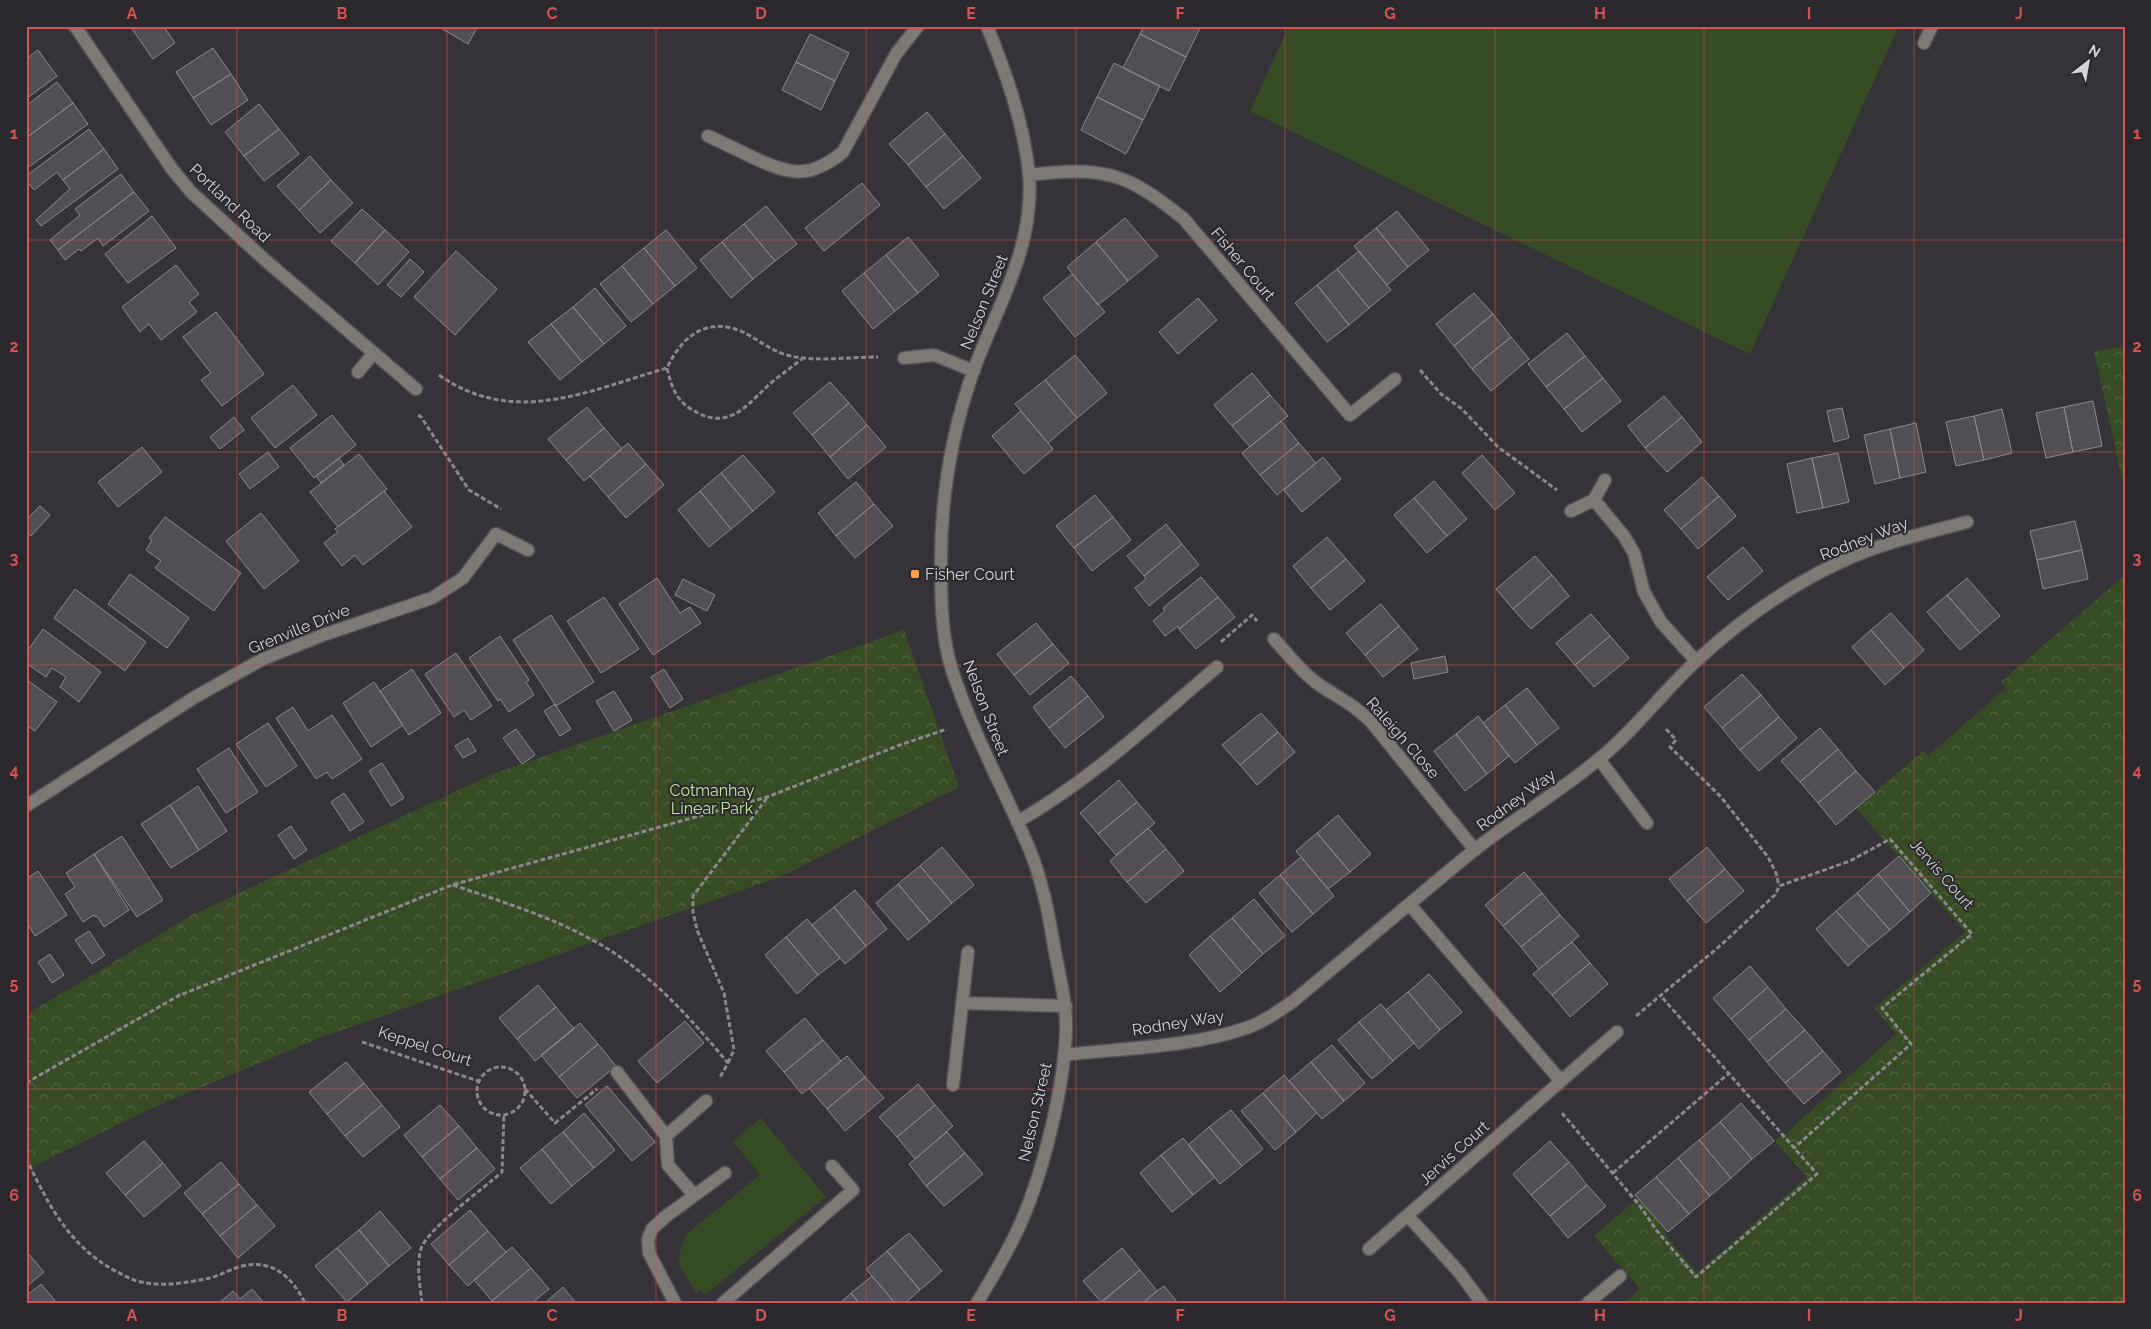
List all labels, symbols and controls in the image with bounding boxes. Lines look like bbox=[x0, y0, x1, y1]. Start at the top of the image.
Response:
text: A bbox=[127, 4, 138, 23]
text: B bbox=[337, 4, 348, 23]
text: C bbox=[547, 4, 558, 23]
text: D bbox=[755, 4, 767, 23]
text: E bbox=[966, 4, 976, 23]
text: F bbox=[1175, 4, 1185, 23]
text: G bbox=[1384, 4, 1396, 23]
text: H bbox=[1594, 4, 1606, 23]
text: I bbox=[1807, 4, 1811, 23]
text: J bbox=[2015, 4, 2023, 23]
north arrow bbox=[2064, 38, 2114, 88]
text: N bbox=[2086, 41, 2103, 60]
text: 1 bbox=[10, 124, 18, 143]
text: 1 bbox=[2133, 124, 2141, 143]
street label: Portland Road bbox=[186, 160, 274, 246]
street label: Fisher Court bbox=[1207, 224, 1280, 305]
street label: Nelson Street bbox=[956, 251, 1012, 352]
text: 2 bbox=[9, 337, 19, 356]
text: 2 bbox=[2132, 337, 2142, 356]
street label: Rodney Way bbox=[1817, 513, 1911, 565]
text: 3 bbox=[10, 549, 19, 568]
text: 3 bbox=[2133, 549, 2142, 568]
place label: Fisher Court bbox=[925, 565, 1015, 584]
marker: Fisher Court bbox=[909, 568, 921, 580]
street label: Grenville Drive bbox=[245, 600, 353, 658]
street label: Nelson Street bbox=[959, 657, 1013, 759]
street label: Raleigh Close bbox=[1363, 693, 1443, 783]
text: 4 bbox=[9, 761, 19, 780]
text: 4 bbox=[2132, 761, 2142, 780]
street label: Rodney Way bbox=[1473, 765, 1559, 835]
park label: Cotmanhay Linear Park bbox=[670, 781, 755, 818]
street label: Jervis Court bbox=[1906, 835, 1978, 914]
text: 5 bbox=[10, 974, 19, 993]
text: 5 bbox=[2133, 974, 2142, 993]
street label: Rodney Way bbox=[1131, 1006, 1226, 1040]
street label: Keppel Court bbox=[376, 1022, 475, 1070]
street label: Nelson Street bbox=[1014, 1060, 1056, 1163]
street label: Jervis Court bbox=[1415, 1116, 1493, 1189]
text: 6 bbox=[9, 1186, 19, 1205]
text: 6 bbox=[2132, 1186, 2142, 1205]
text: A bbox=[127, 1306, 138, 1325]
text: B bbox=[337, 1306, 348, 1325]
text: C bbox=[547, 1306, 558, 1325]
text: D bbox=[755, 1306, 767, 1325]
text: E bbox=[966, 1306, 976, 1325]
text: F bbox=[1175, 1306, 1185, 1325]
text: G bbox=[1384, 1306, 1396, 1325]
text: H bbox=[1594, 1306, 1606, 1325]
text: I bbox=[1807, 1306, 1811, 1325]
text: J bbox=[2015, 1306, 2023, 1325]

